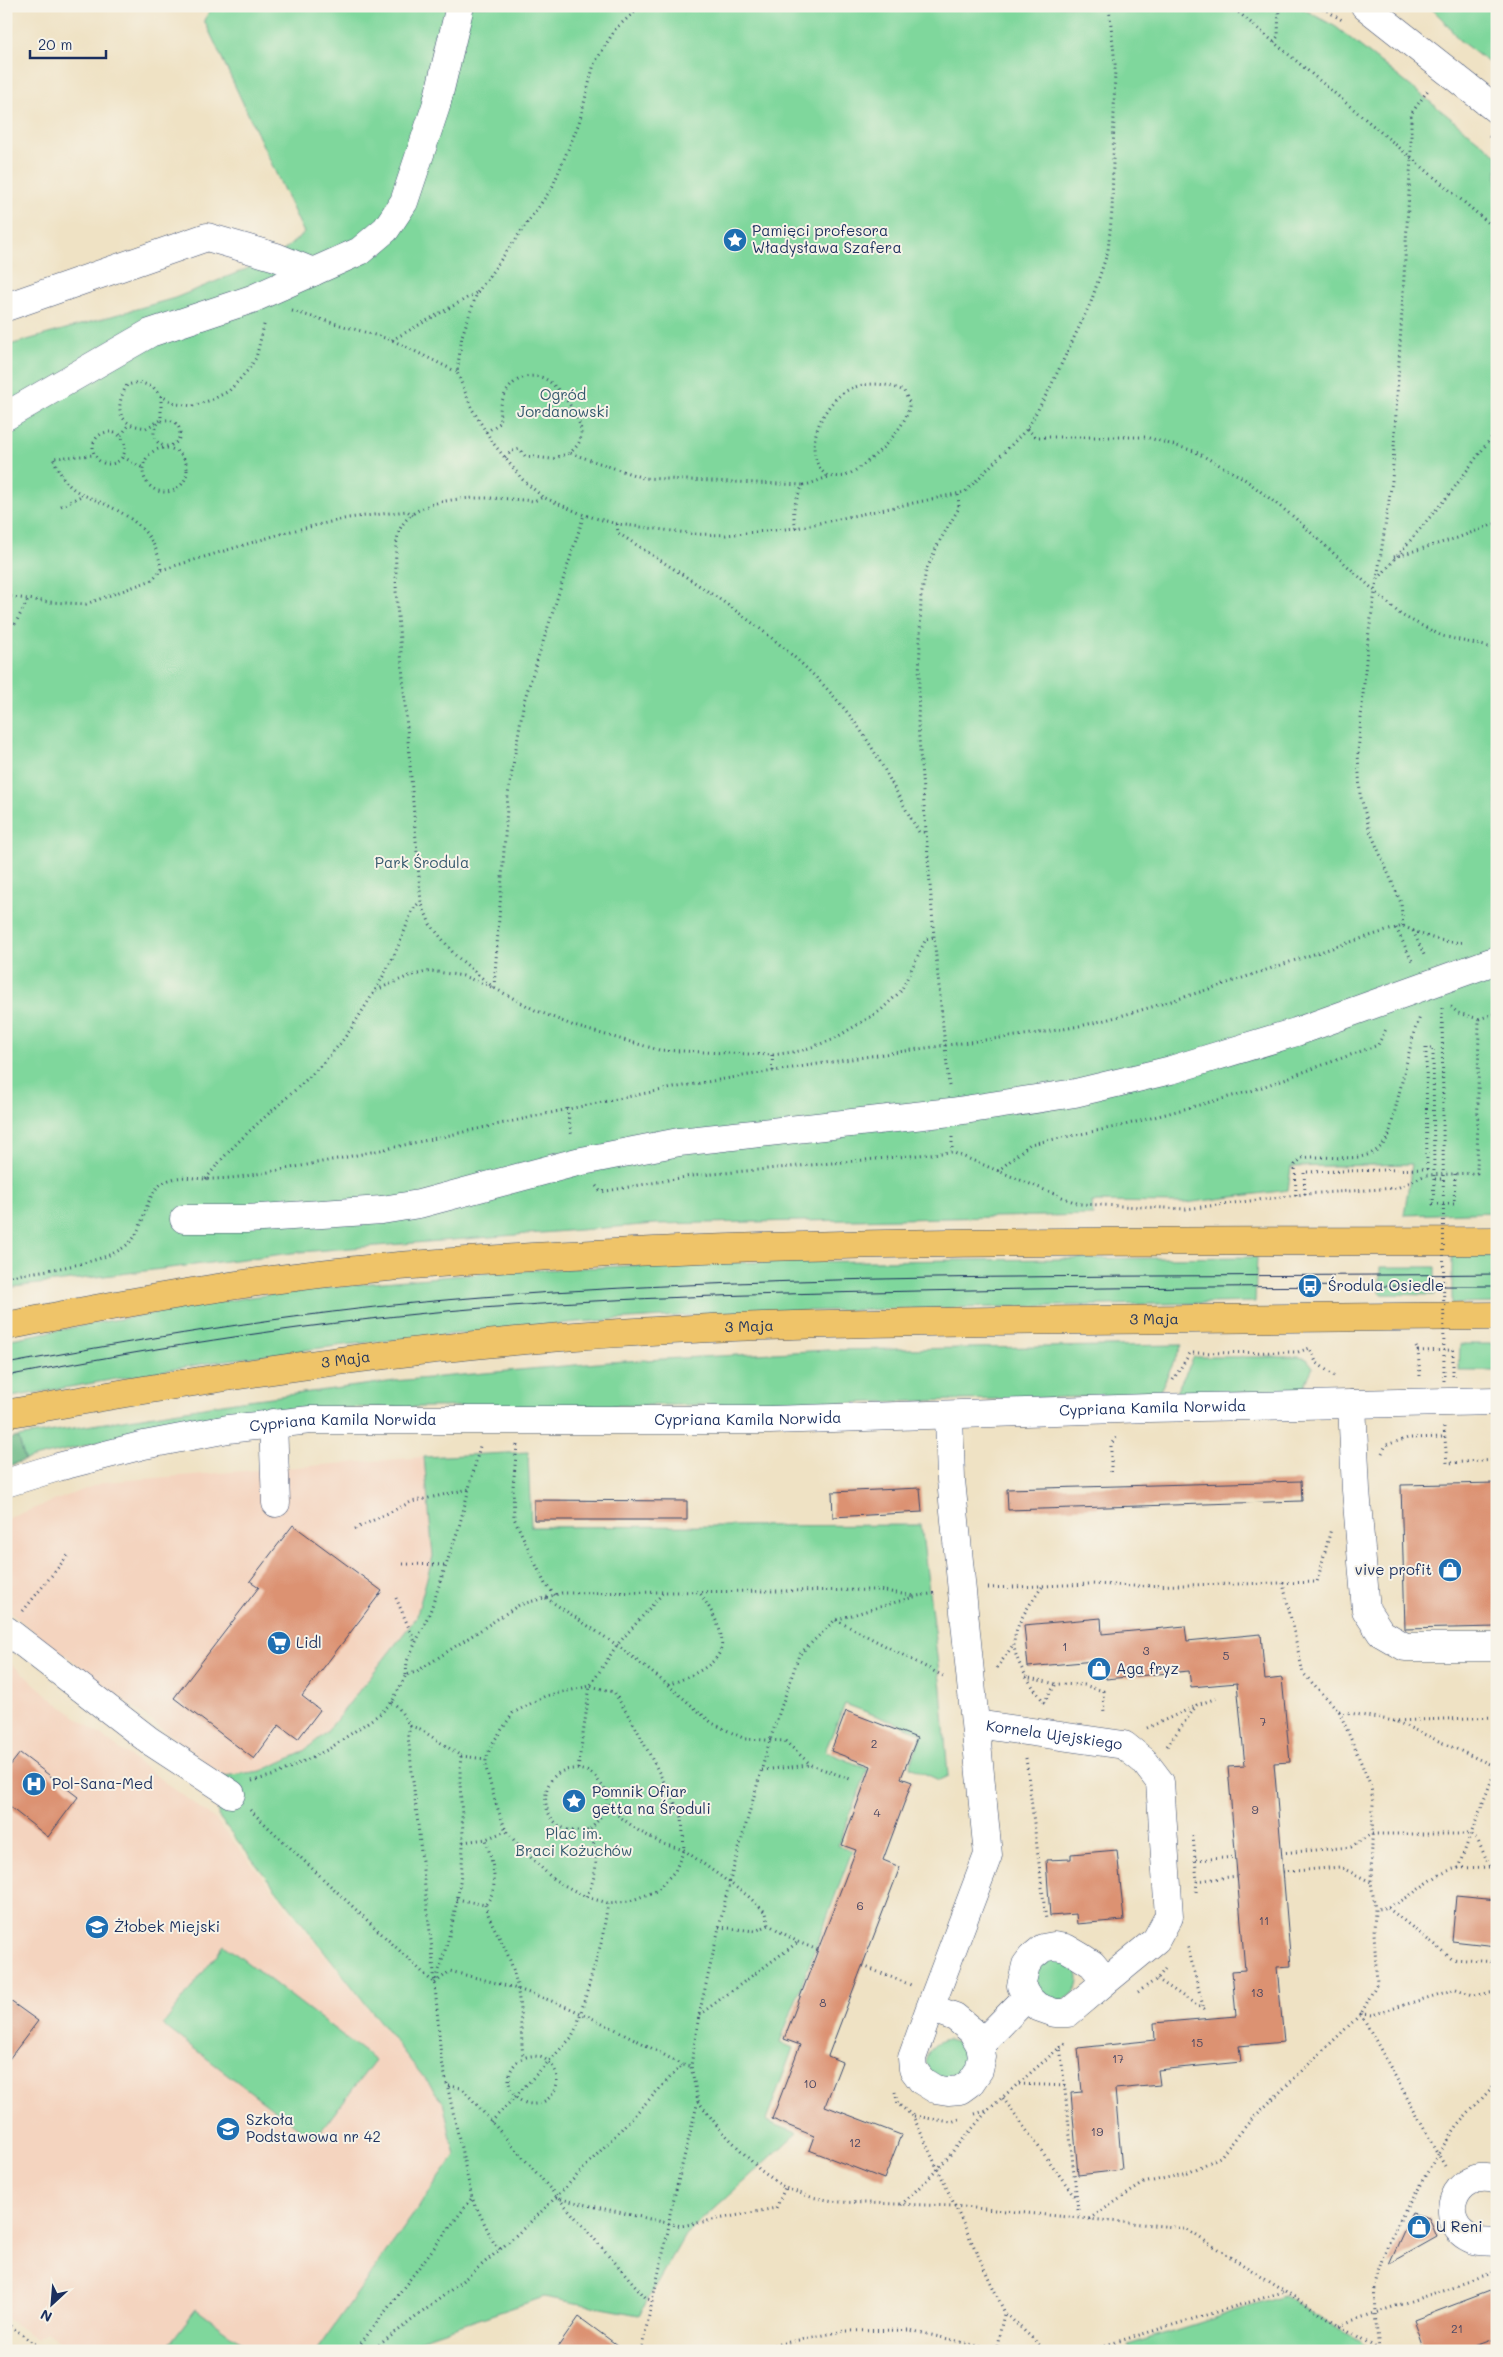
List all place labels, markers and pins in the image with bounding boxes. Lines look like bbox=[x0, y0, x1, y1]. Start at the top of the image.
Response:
place label: Pamięci profesora Władysława Szafera bbox=[752, 220, 902, 257]
place icon: Pamięci profesora Władysława Szafera bbox=[722, 227, 748, 253]
bus stop icon: Środula Osiedle bbox=[1297, 1273, 1323, 1299]
place label: Środula Osiedle bbox=[1328, 1275, 1444, 1295]
shop icon: vive profit bbox=[1437, 1557, 1463, 1583]
place label: vive profit bbox=[1355, 1559, 1432, 1579]
supermarket icon: Lidl bbox=[266, 1630, 292, 1656]
place label: Lidl bbox=[296, 1632, 322, 1652]
shop icon: Aga fryz bbox=[1086, 1656, 1112, 1682]
place label: Aga fryz bbox=[1116, 1658, 1179, 1678]
hospital icon: Pol-Sana-Med bbox=[21, 1771, 47, 1797]
place label: Pol-Sana-Med bbox=[52, 1773, 153, 1793]
place label: Pomnik Ofiar getta na Środuli bbox=[592, 1781, 711, 1818]
place icon: Pomnik Ofiar getta na Środuli bbox=[561, 1788, 587, 1814]
school or university icon: Żłobek Miejski bbox=[84, 1914, 110, 1940]
place label: Żłobek Miejski bbox=[114, 1916, 220, 1936]
place label: Szkoła Podstawowa nr 42 bbox=[246, 2109, 381, 2146]
school or university icon: Szkoła Podstawowa nr 42 bbox=[215, 2116, 241, 2142]
shop icon: U Reni bbox=[1406, 2214, 1432, 2240]
place label: U Reni bbox=[1436, 2216, 1483, 2236]

